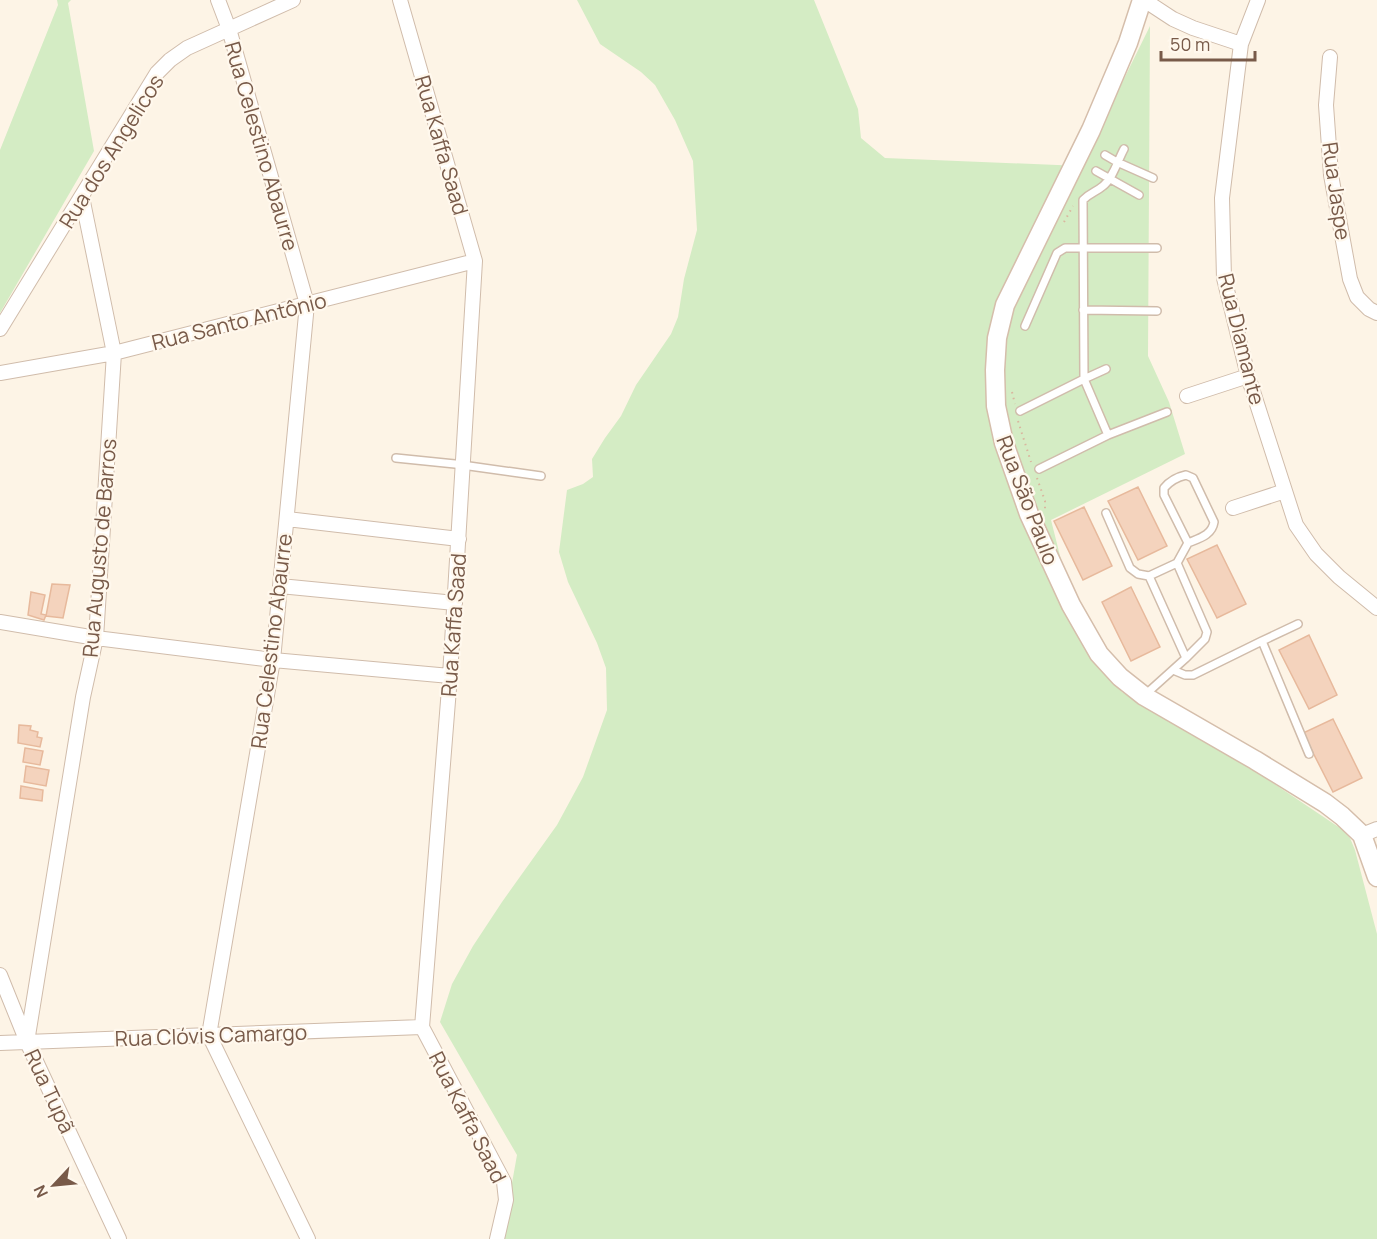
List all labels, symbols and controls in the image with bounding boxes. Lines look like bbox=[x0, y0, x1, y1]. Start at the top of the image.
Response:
scale bar bbox=[1161, 24, 1256, 62]
text: 50 m bbox=[1170, 32, 1210, 56]
street label: Rua Celestino Abaurre bbox=[219, 38, 305, 254]
street label: Rua dos Angelicos bbox=[52, 69, 170, 233]
street label: Rua Kaffa Saad bbox=[409, 72, 475, 218]
street label: Rua Jaspe bbox=[1316, 140, 1358, 242]
street label: Rua Diamante bbox=[1212, 270, 1272, 408]
street label: Rua Santo Antônio bbox=[149, 286, 329, 356]
street label: Rua São Paulo bbox=[990, 431, 1066, 569]
street label: Rua Augusto de Barros bbox=[75, 437, 123, 659]
street label: Rua Celestino Abaurre bbox=[244, 532, 298, 750]
street label: Rua Kaffa Saad bbox=[434, 552, 472, 698]
street label: Rua Clóvis Camargo bbox=[114, 1018, 308, 1052]
street label: Rua Tupã bbox=[18, 1044, 82, 1138]
street label: Rua Kaffa Saad bbox=[423, 1047, 513, 1187]
north arrow bbox=[24, 1155, 84, 1215]
text: N bbox=[28, 1182, 53, 1202]

